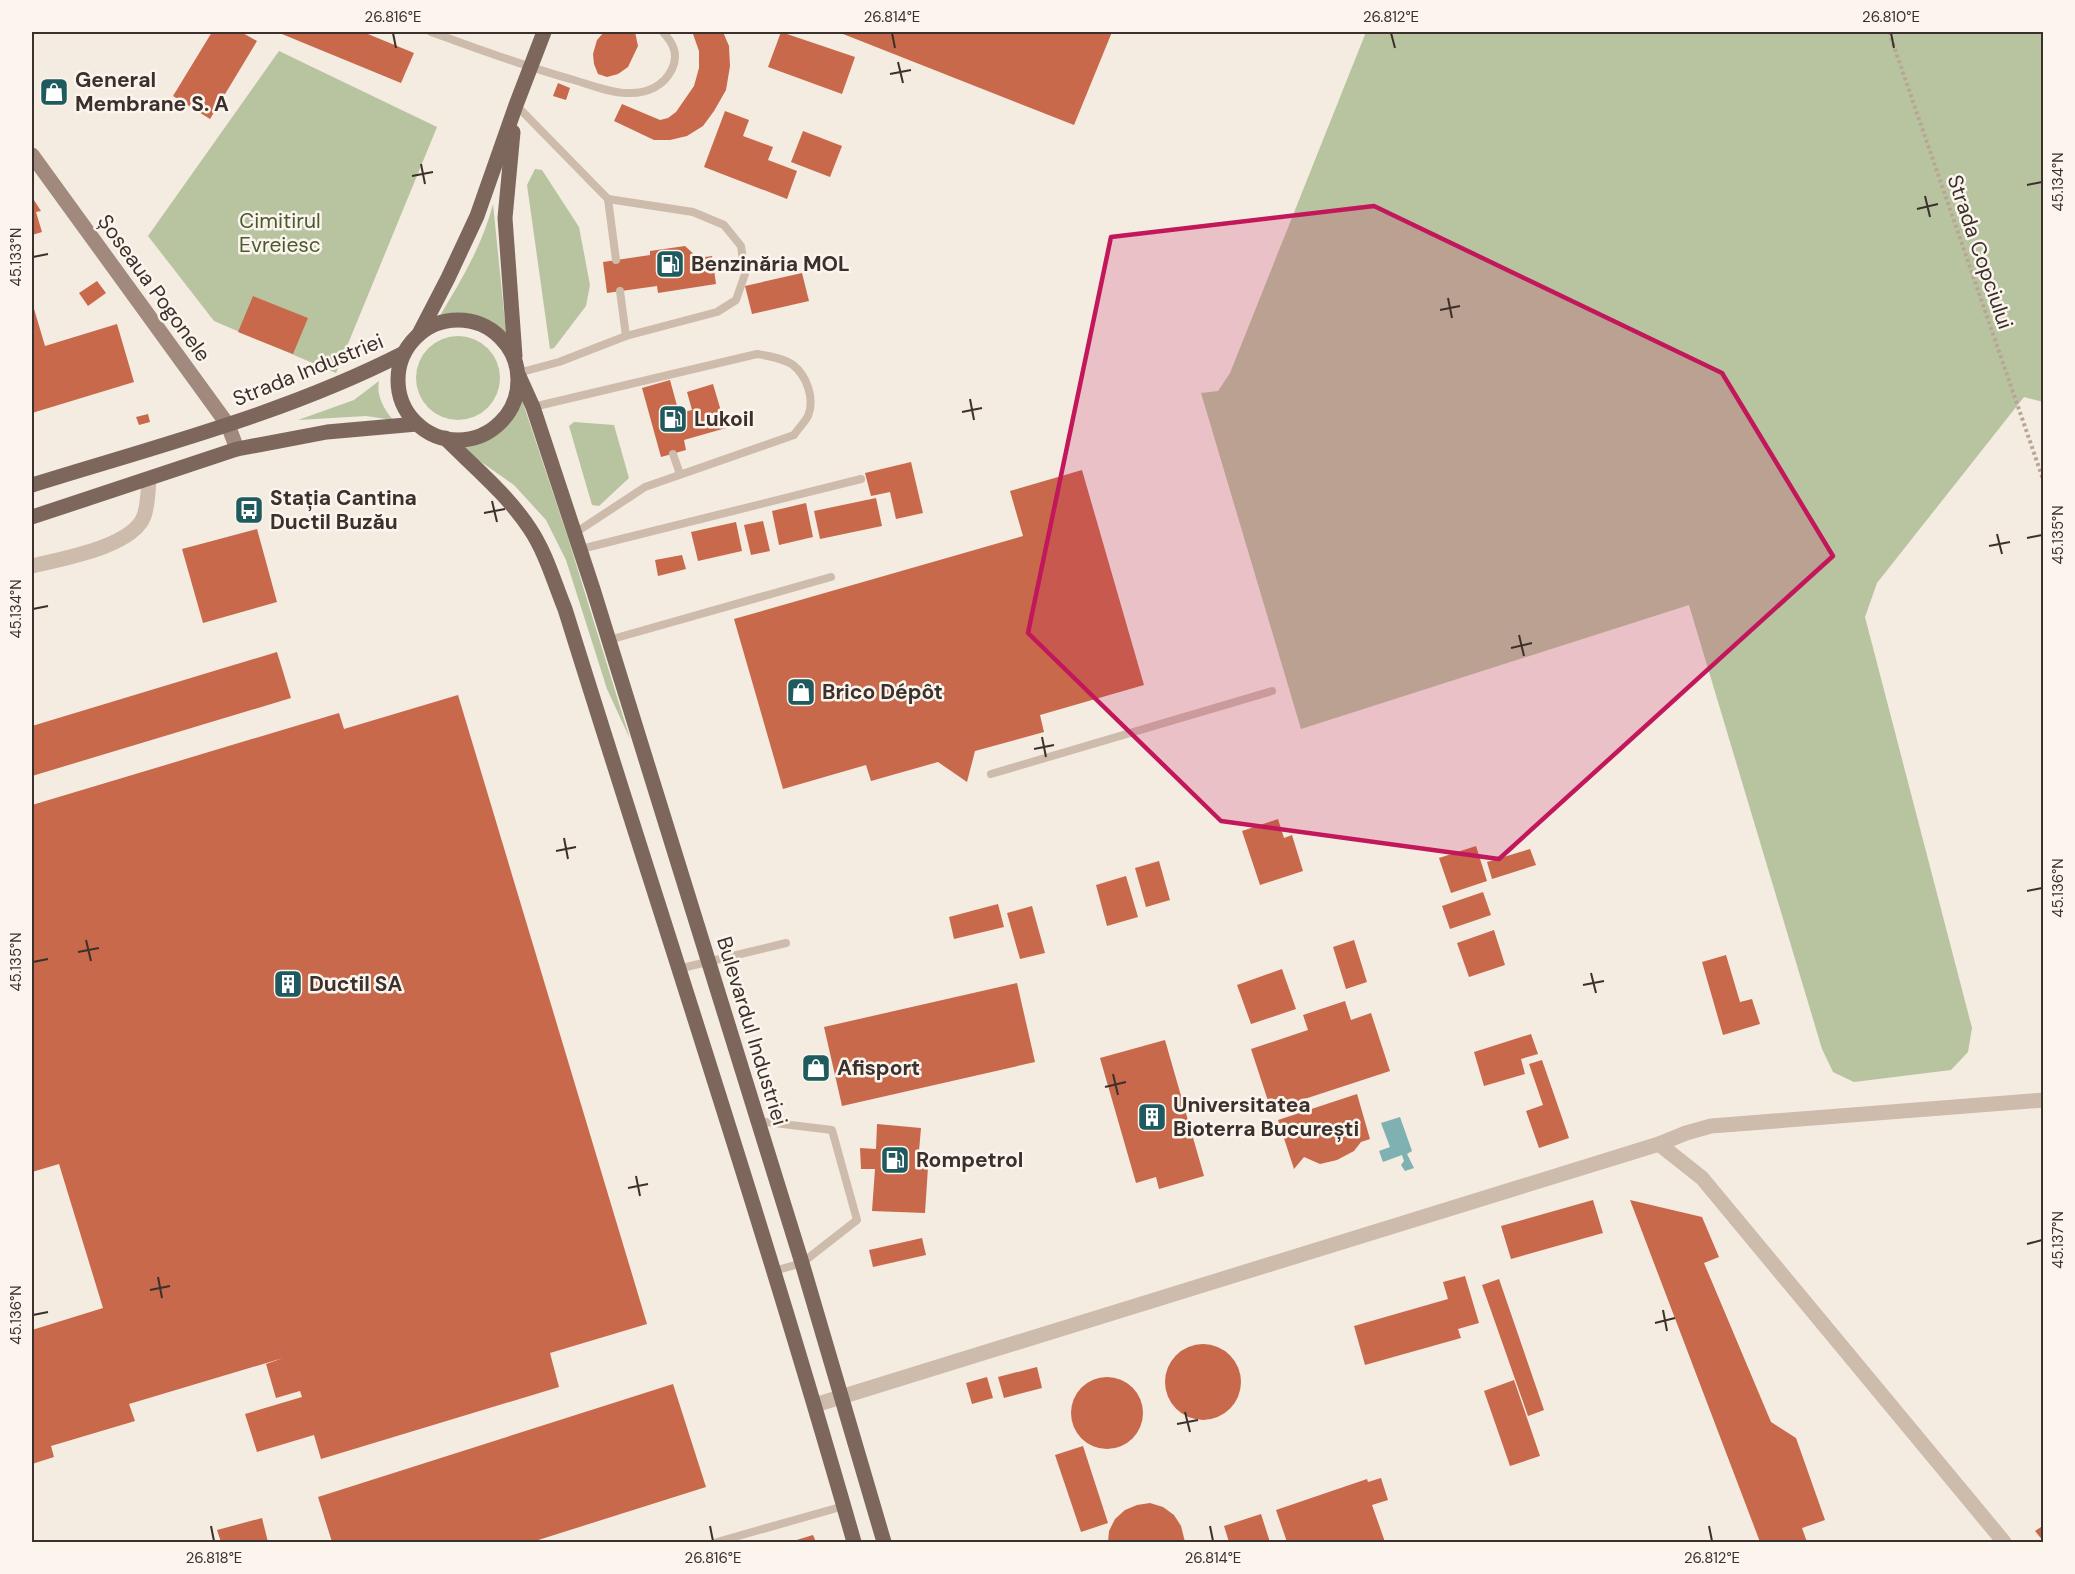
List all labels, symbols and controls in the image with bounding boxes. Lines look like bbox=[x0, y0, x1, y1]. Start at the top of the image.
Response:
text: 26.816°E bbox=[365, 7, 422, 27]
text: 26.814°E bbox=[864, 7, 920, 27]
text: 26.812°E bbox=[1363, 7, 1419, 27]
text: 26.810°E bbox=[1862, 7, 1920, 27]
place label: General Membrane S. A bbox=[75, 66, 229, 118]
shop icon: General Membrane S. A bbox=[38, 76, 70, 108]
text: 45.134°N bbox=[2048, 152, 2068, 212]
street label: Strada Copciului bbox=[1941, 171, 2019, 333]
park label: Cimitirul Evreiesc bbox=[239, 207, 321, 259]
street label: Șoseaua Pogonele bbox=[91, 209, 217, 367]
text: 45.133°N bbox=[6, 228, 26, 286]
fuel station icon: Benzinăria MOL bbox=[654, 248, 686, 280]
place label: Benzinăria MOL bbox=[691, 250, 850, 278]
street label: Strada Industriei bbox=[229, 327, 387, 413]
fuel station icon: Lukoil bbox=[657, 403, 689, 435]
place label: Lukoil bbox=[694, 405, 754, 433]
place label: Stația Cantina Ductil Buzău bbox=[270, 484, 417, 536]
bus stop icon: Stația Cantina Ductil Buzău bbox=[233, 494, 265, 526]
text: 45.135°N bbox=[2048, 505, 2068, 565]
text: 45.134°N bbox=[6, 579, 26, 639]
shop icon: Brico Dépôt bbox=[785, 676, 817, 708]
place label: Brico Dépôt bbox=[822, 678, 943, 706]
text: 45.136°N bbox=[2048, 858, 2068, 918]
text: 45.135°N bbox=[6, 932, 26, 992]
street label: Bulevardul Industriei bbox=[710, 933, 794, 1129]
building icon: Ductil SA bbox=[272, 968, 304, 1000]
place label: Ductil SA bbox=[309, 970, 402, 998]
shop icon: Afisport bbox=[800, 1052, 832, 1084]
place label: Afisport bbox=[837, 1054, 920, 1082]
place label: Universitatea Bioterra București bbox=[1173, 1091, 1359, 1143]
building icon: Universitatea Bioterra București bbox=[1136, 1101, 1168, 1133]
fuel station icon: Rompetrol bbox=[879, 1144, 911, 1176]
place label: Rompetrol bbox=[916, 1146, 1023, 1174]
text: 45.137°N bbox=[2048, 1211, 2068, 1269]
text: 45.136°N bbox=[6, 1285, 26, 1345]
text: 26.818°E bbox=[186, 1548, 242, 1568]
text: 26.816°E bbox=[685, 1548, 742, 1568]
text: 26.814°E bbox=[1185, 1548, 1241, 1568]
text: 26.812°E bbox=[1684, 1548, 1740, 1568]

